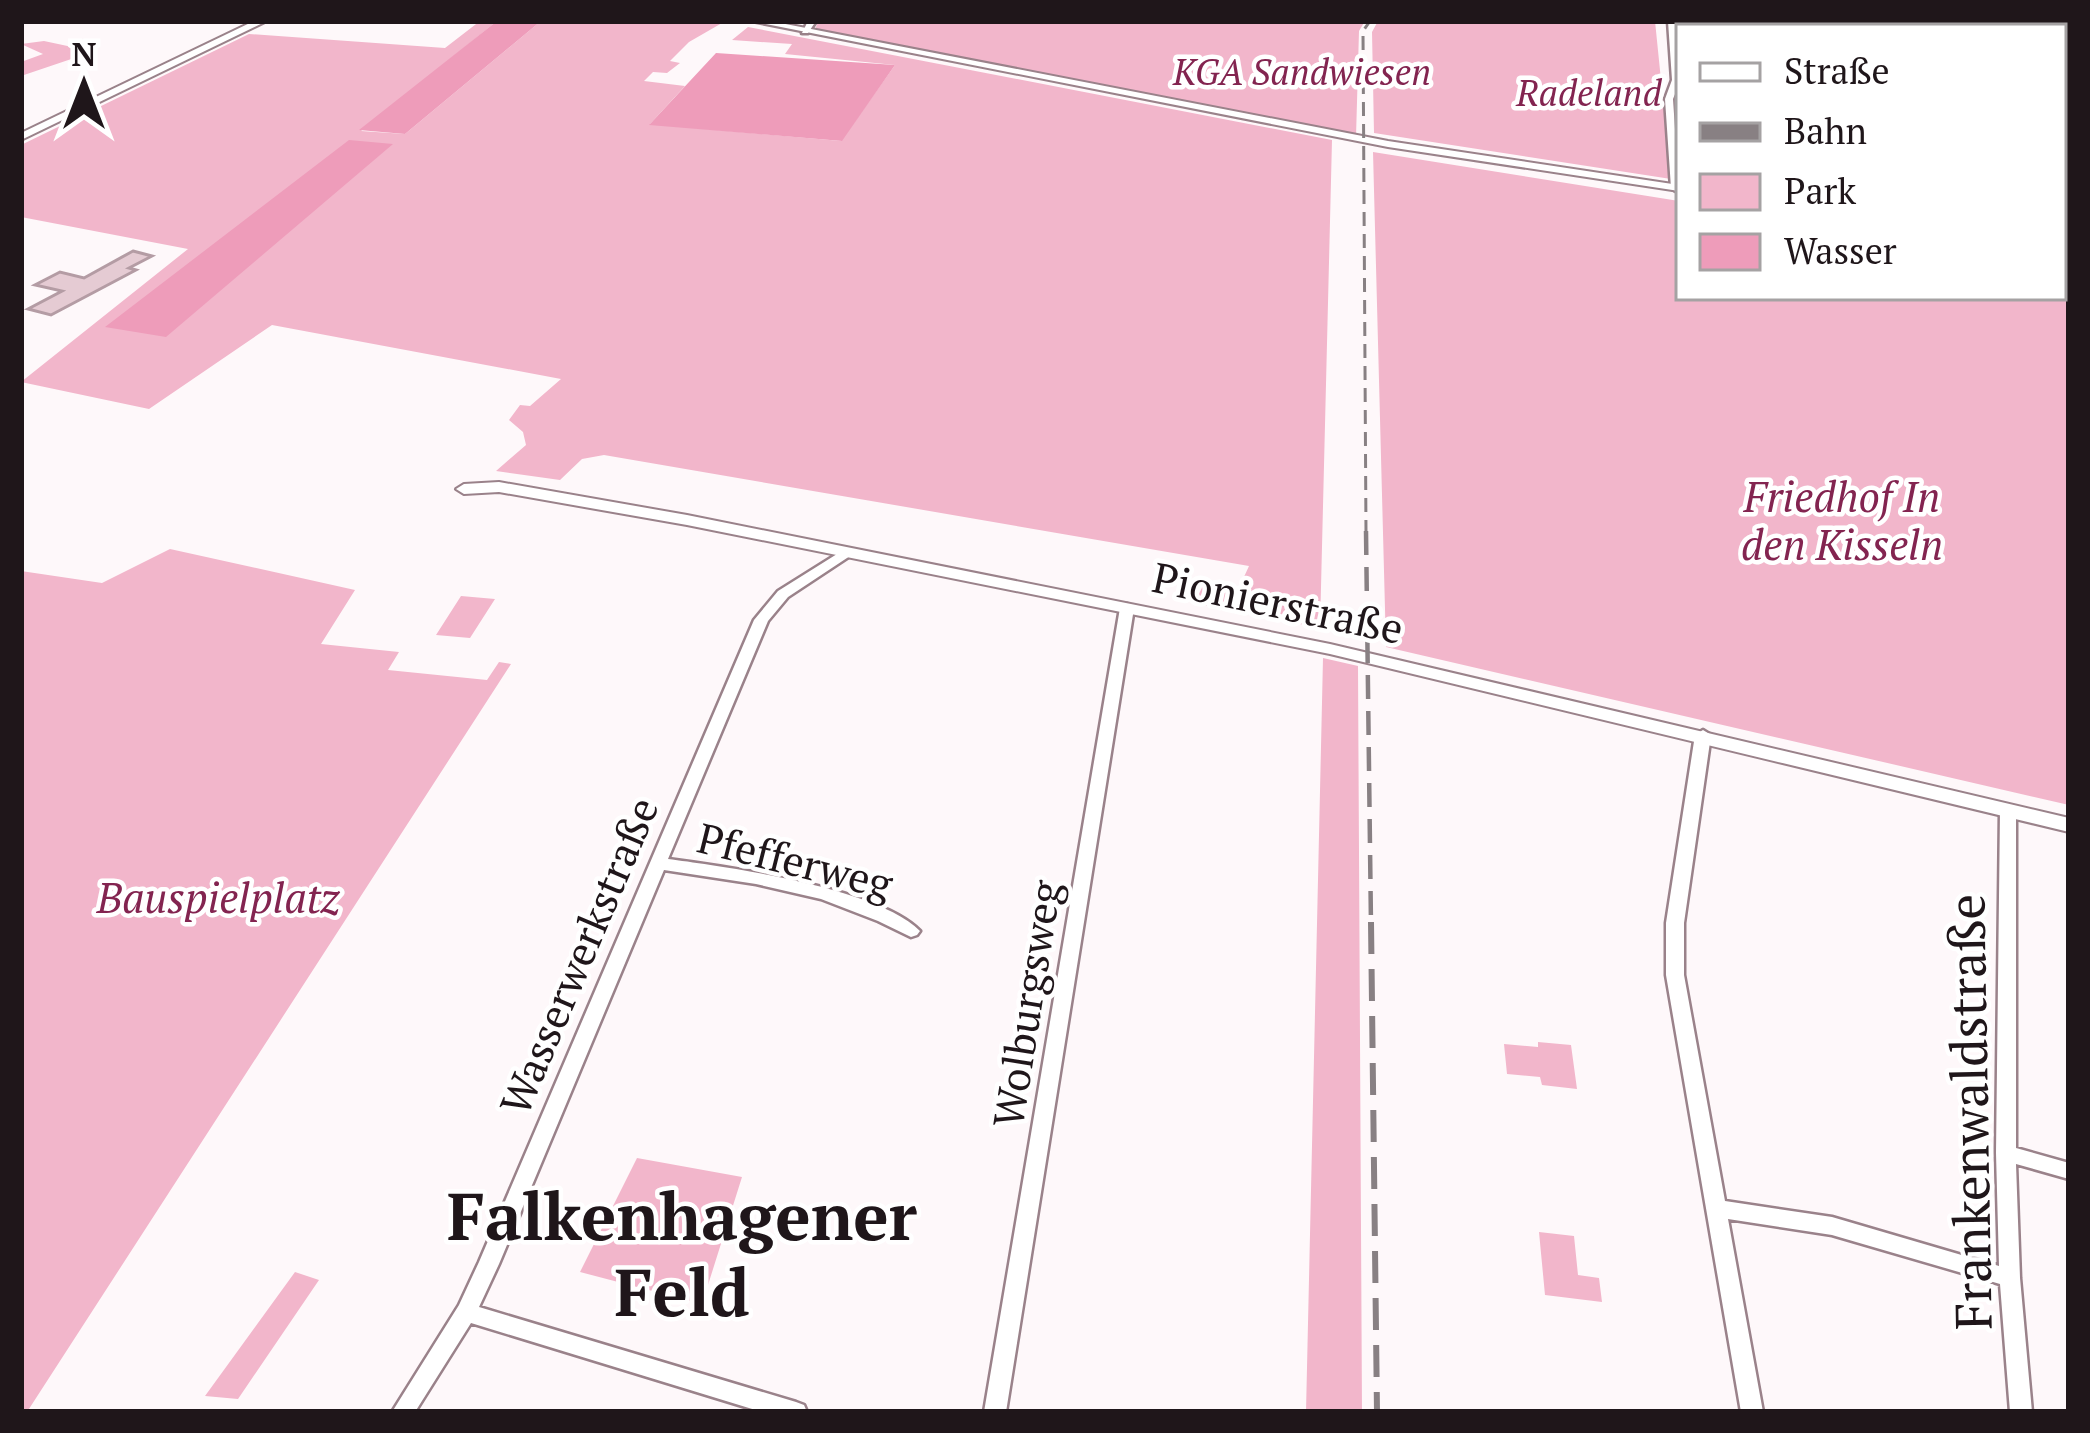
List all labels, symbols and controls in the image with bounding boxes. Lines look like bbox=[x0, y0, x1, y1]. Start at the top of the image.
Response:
north arrow bbox=[24, 24, 144, 144]
legend bbox=[1676, 24, 2066, 300]
text: N bbox=[71, 32, 97, 75]
text: Straße bbox=[1784, 47, 1890, 94]
park label: KGA Sandwiesen bbox=[1172, 48, 1431, 95]
park label: Radeland bbox=[1515, 69, 1662, 116]
text: Bahn bbox=[1784, 107, 1867, 154]
text: Park bbox=[1784, 167, 1856, 214]
text: Wasser bbox=[1784, 227, 1897, 274]
park label: Friedhof In den Kisseln bbox=[1741, 468, 1943, 572]
street label: Pionierstraße bbox=[1148, 548, 1409, 656]
street label: Wasserwerkstraße bbox=[486, 788, 670, 1123]
street label: Pfefferweg bbox=[692, 809, 899, 911]
park label: Bauspielplatz bbox=[96, 869, 341, 925]
street label: Wolburgsweg bbox=[979, 876, 1073, 1131]
street label: Frankenwaldstraße bbox=[1931, 893, 2007, 1331]
district label: Falkenhagener Feld bbox=[447, 1171, 918, 1335]

